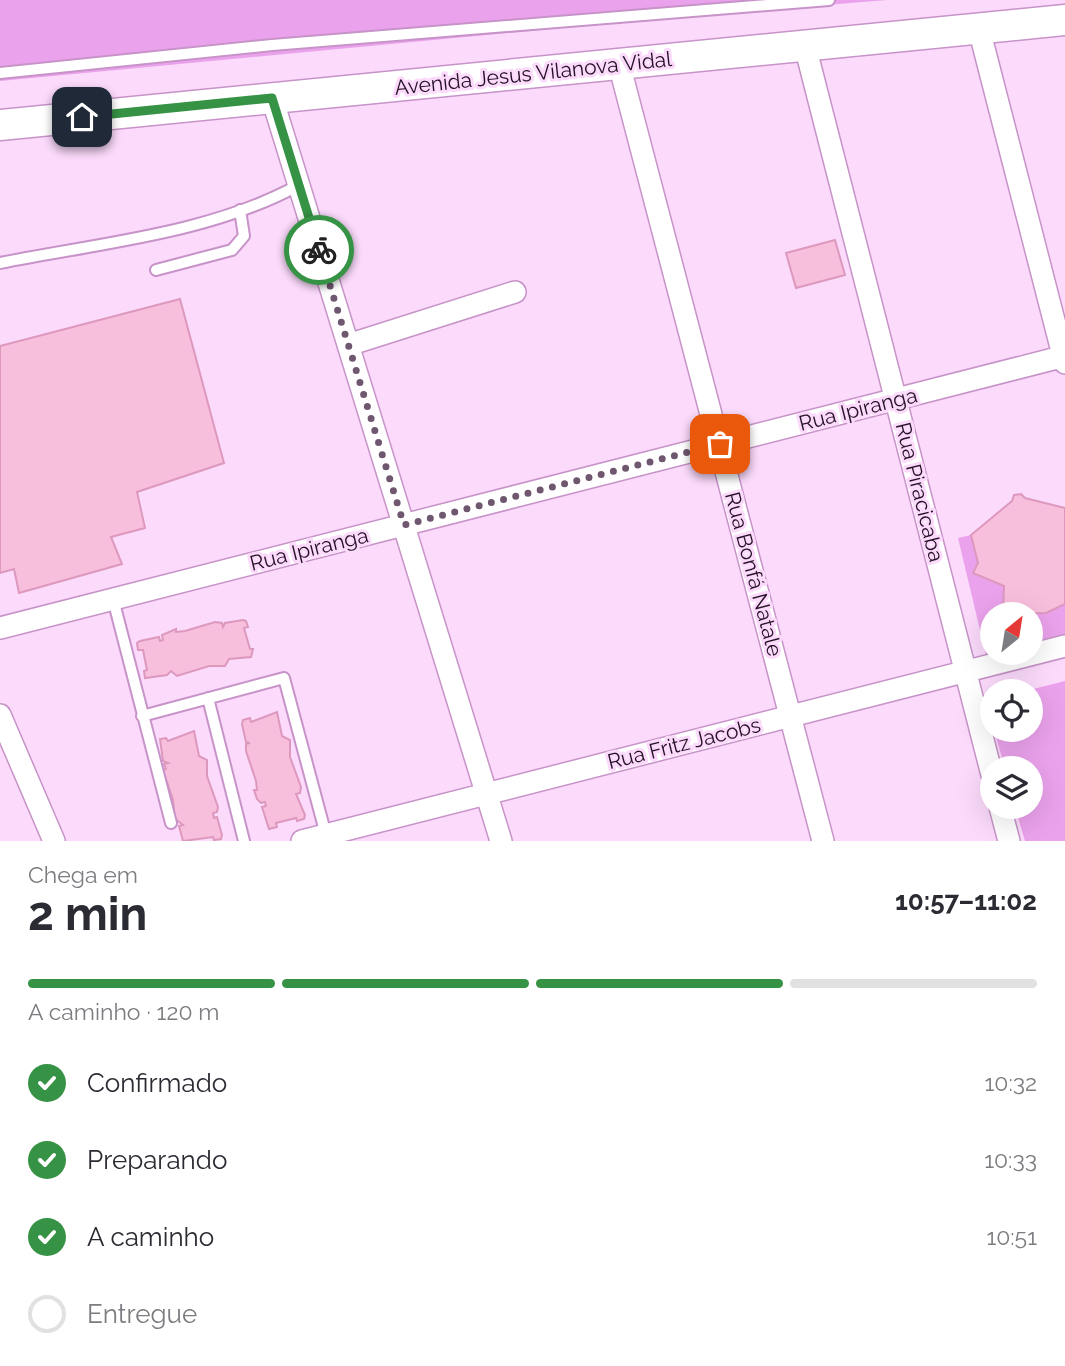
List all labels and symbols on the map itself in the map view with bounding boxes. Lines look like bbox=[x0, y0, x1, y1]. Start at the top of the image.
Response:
street label: Avenida Jesus Vilanova Vidal bbox=[393, 46, 673, 100]
pin bbox=[52, 87, 112, 147]
courier bbox=[284, 215, 354, 285]
street label: Rua Ipiranga bbox=[796, 382, 920, 436]
pin bbox=[690, 414, 750, 474]
street label: Rua Piracicaba bbox=[891, 420, 949, 564]
street label: Rua Bonfá Natale bbox=[720, 489, 788, 659]
street label: Rua Ipiranga bbox=[247, 522, 371, 576]
north arrow bbox=[980, 602, 1043, 665]
street label: Rua Fritz Jacobs bbox=[605, 712, 763, 774]

